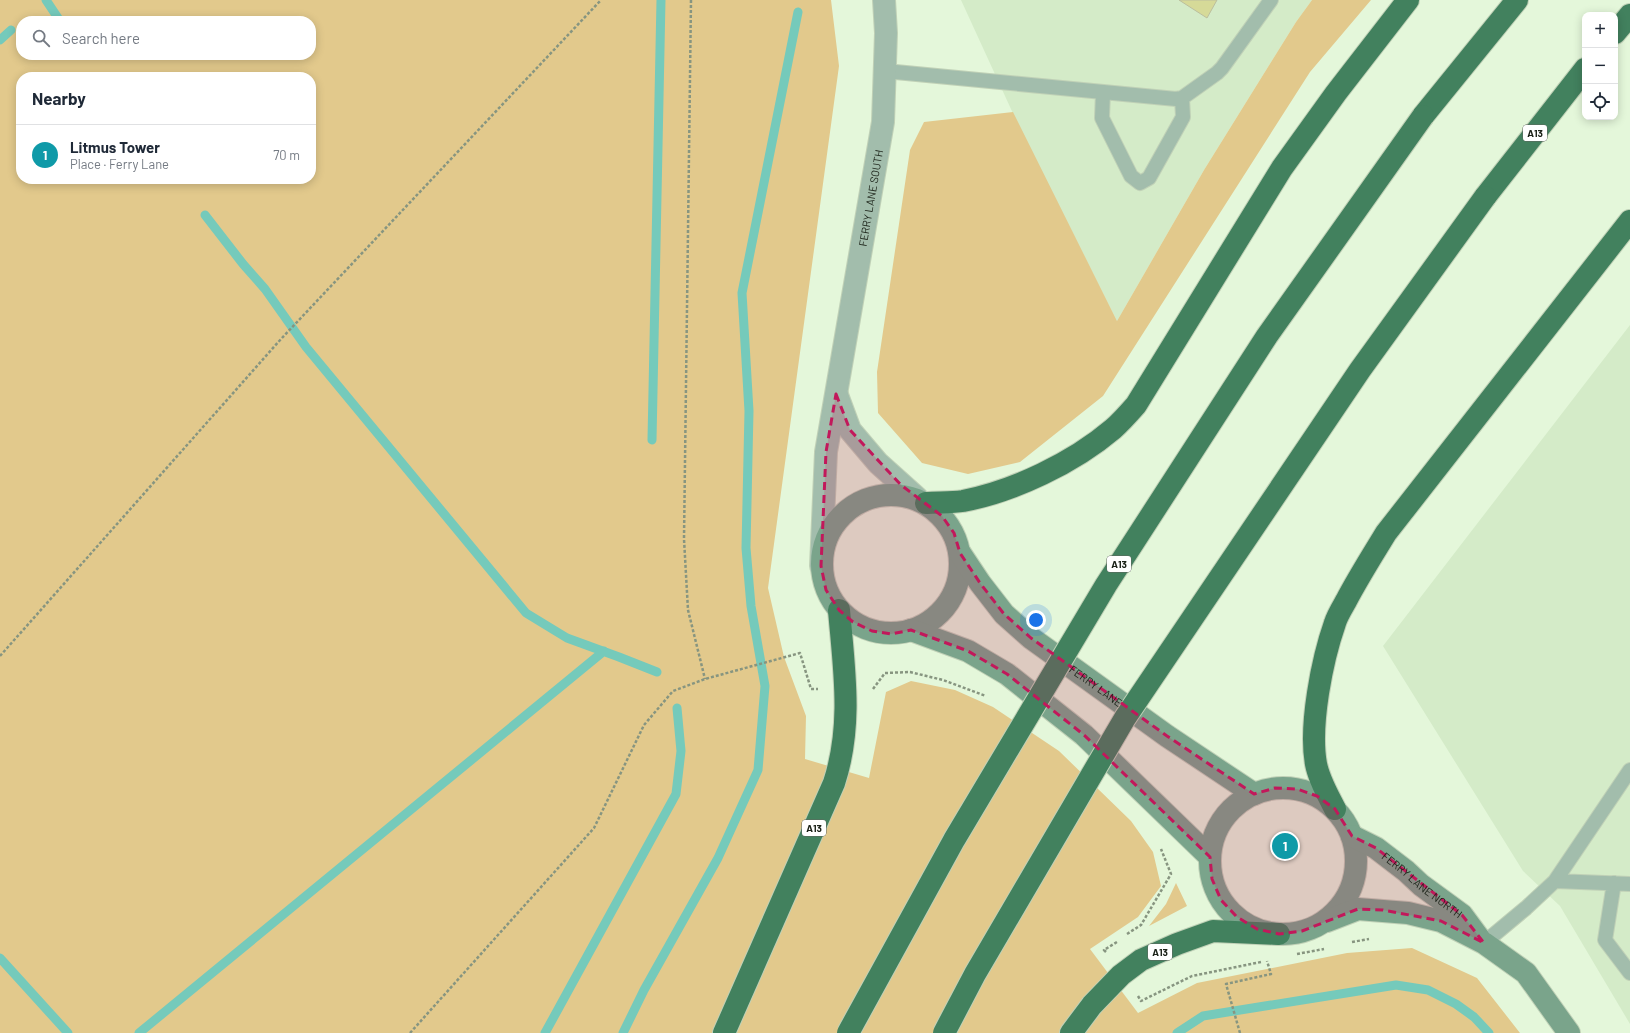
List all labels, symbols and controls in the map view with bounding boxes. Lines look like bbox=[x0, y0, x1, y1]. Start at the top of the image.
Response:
map controls bbox=[1582, 12, 1618, 120]
button: + bbox=[1582, 12, 1618, 48]
search box bbox=[16, 16, 316, 60]
icon: search bbox=[30, 27, 52, 49]
text: Search here bbox=[62, 29, 140, 47]
button: − bbox=[1582, 48, 1618, 84]
button: locate bbox=[1582, 84, 1618, 120]
text: Nearby bbox=[32, 88, 86, 108]
road number: A13 bbox=[1523, 125, 1547, 141]
text: Litmus Tower bbox=[70, 138, 160, 156]
text: 1 bbox=[43, 147, 47, 163]
text: 70 m bbox=[273, 147, 300, 163]
street label: FERRY LANE SOUTH bbox=[855, 148, 885, 247]
text: Place · Ferry Lane bbox=[70, 156, 169, 172]
road number: A13 bbox=[1107, 556, 1131, 572]
your location bbox=[1026, 610, 1046, 630]
street label: FERRY LANE bbox=[1067, 662, 1126, 709]
road number: A13 bbox=[802, 820, 826, 836]
pin: 1 bbox=[1272, 831, 1298, 861]
street label: FERRY LANE NORTH bbox=[1380, 849, 1465, 920]
road number: A13 bbox=[1148, 944, 1172, 960]

